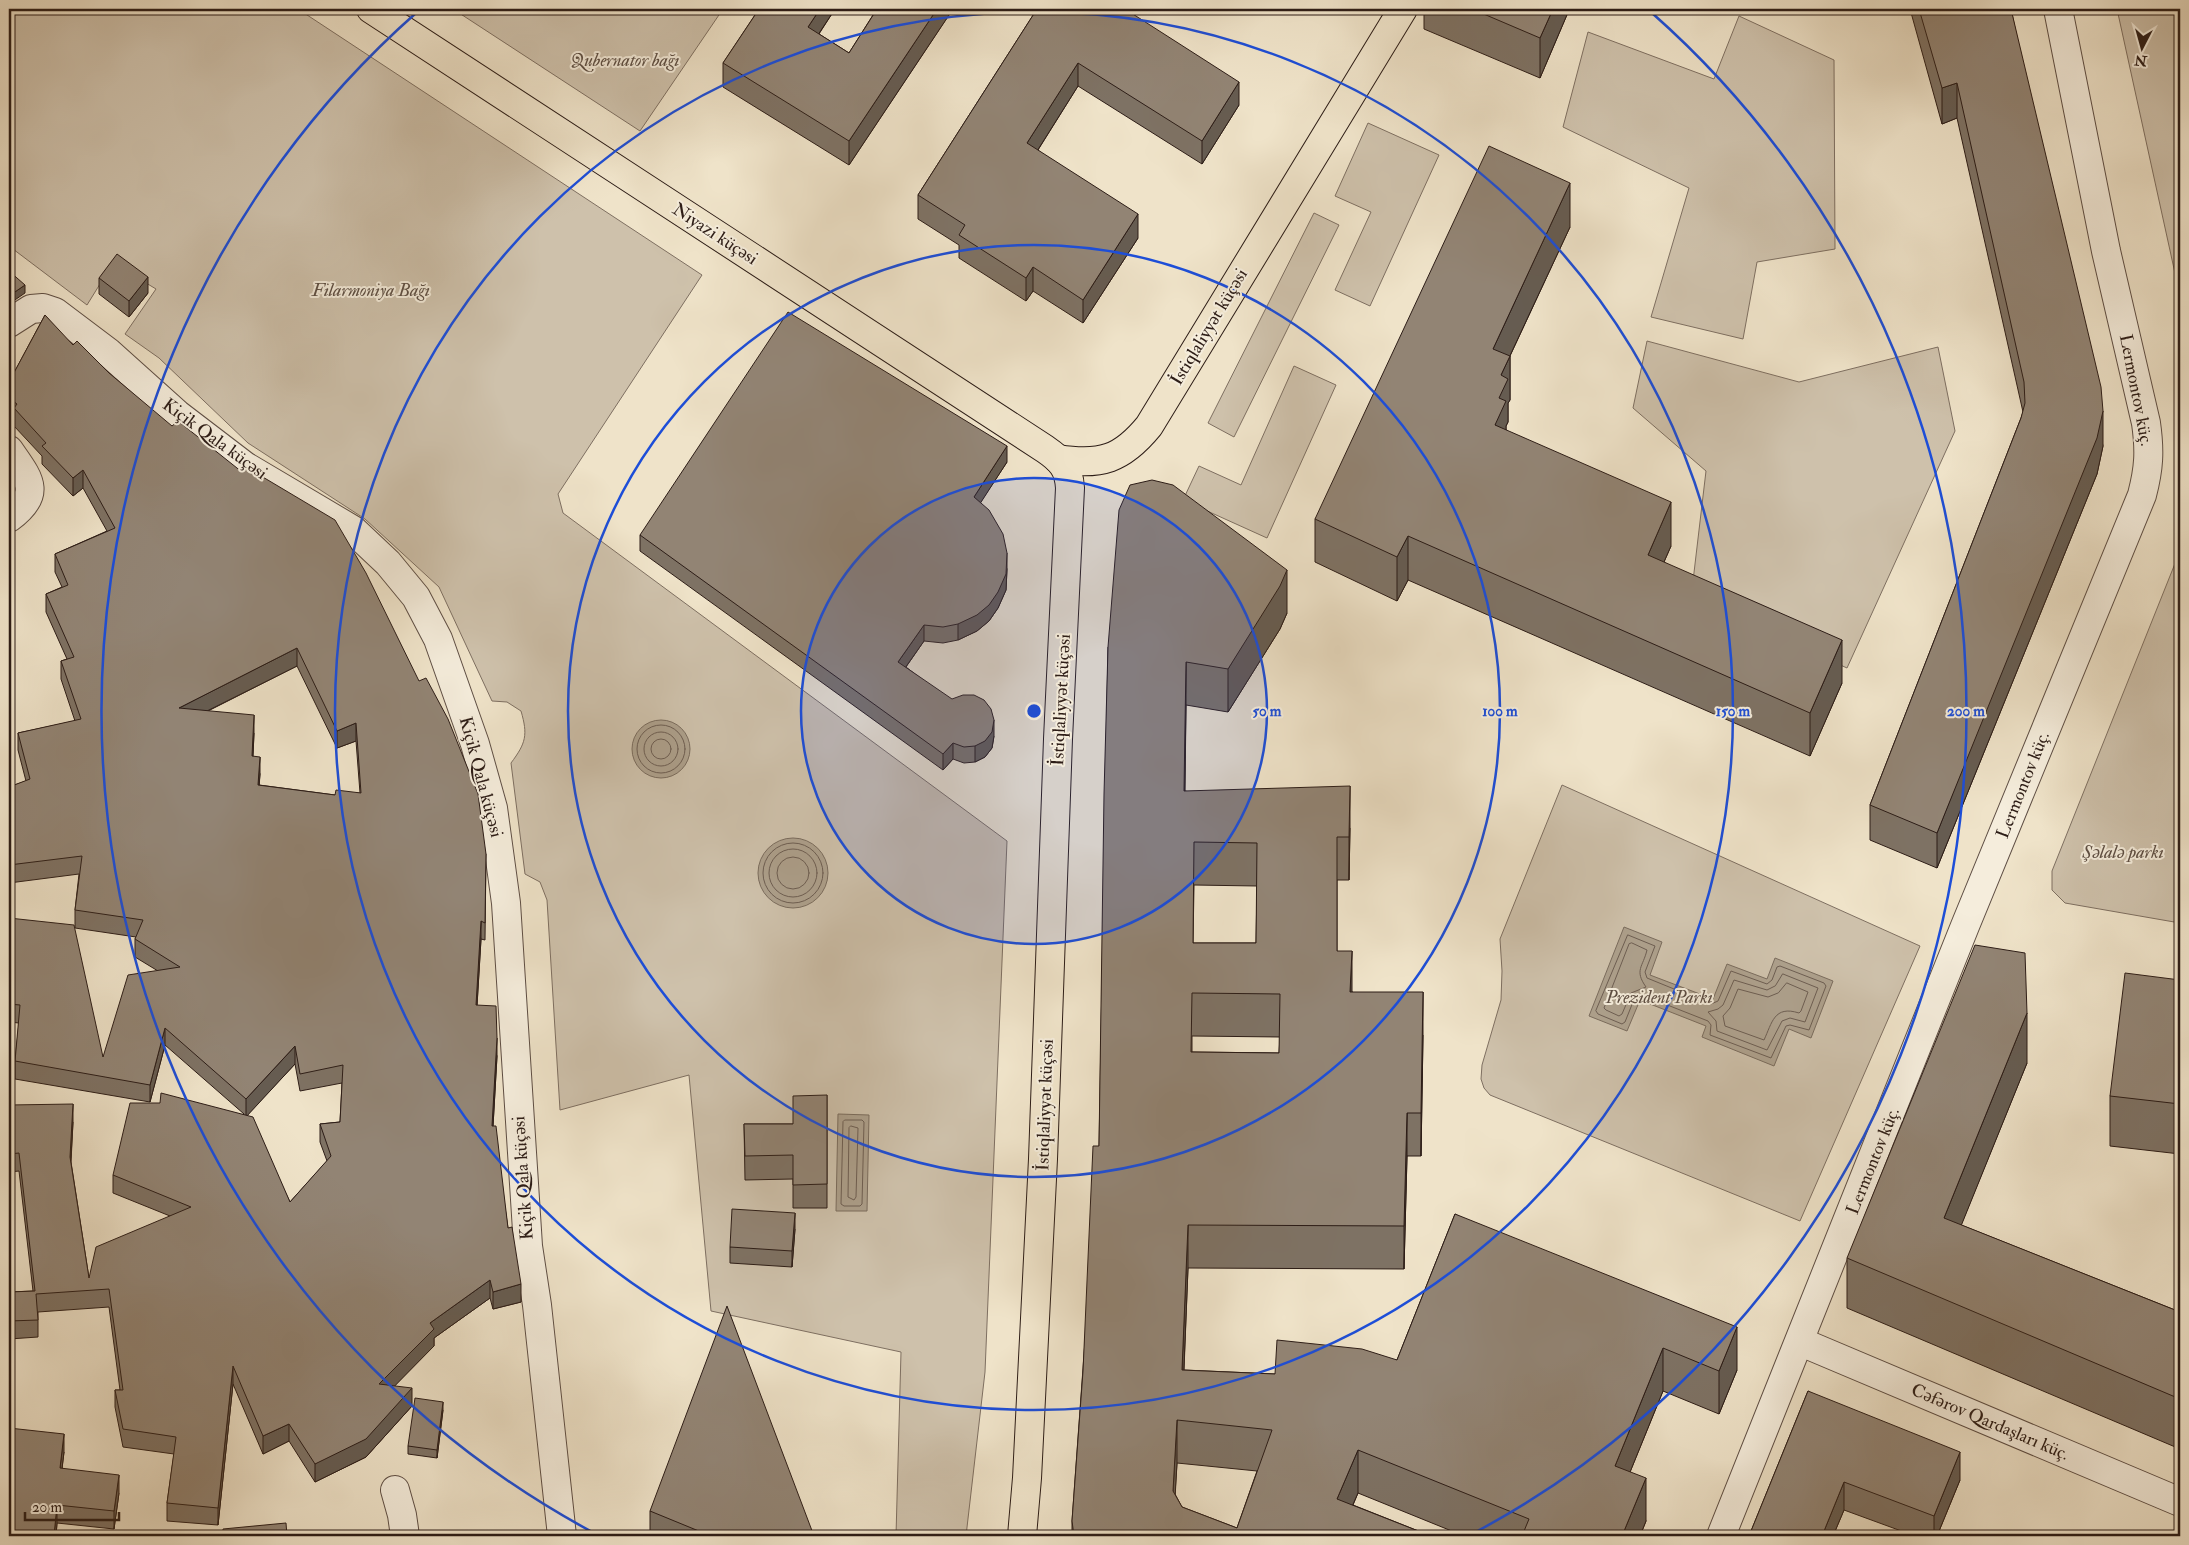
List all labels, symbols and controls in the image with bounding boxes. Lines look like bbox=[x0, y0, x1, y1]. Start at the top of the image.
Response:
north arrow bbox=[2116, 22, 2166, 72]
park label: Qubernator bağı bbox=[570, 49, 680, 72]
text: N bbox=[2133, 51, 2149, 70]
street label: Niyazi küçəsi bbox=[668, 198, 762, 270]
street label: İstiqlaliyyət küçəsi bbox=[1165, 264, 1253, 390]
park label: Filarmoniya Bağı bbox=[311, 279, 430, 302]
street label: Lermontov küç. bbox=[2114, 332, 2158, 448]
street label: Kiçik Qala küçəsi bbox=[158, 393, 272, 485]
street label: İstiqlaliyyət küçəsi bbox=[1046, 633, 1076, 767]
centre of rings bbox=[1025, 702, 1043, 720]
text: 50 m bbox=[1253, 702, 1282, 721]
text: 100 m bbox=[1482, 702, 1518, 721]
text: 150 m bbox=[1716, 702, 1750, 721]
text: 200 m bbox=[1947, 702, 1985, 721]
street label: Kiçik Qala küçəsi bbox=[454, 714, 508, 840]
street label: Lermontov küç. bbox=[1991, 728, 2055, 842]
park label: Şəlalə parkı bbox=[2081, 841, 2164, 864]
park label: Prezident Parkı bbox=[1604, 986, 1713, 1009]
street label: İstiqlaliyyət küçəsi bbox=[1031, 1038, 1059, 1171]
street label: Lermontov küç. bbox=[1841, 1104, 1905, 1218]
street label: Kiçik Qala küçəsi bbox=[507, 1115, 539, 1241]
street label: Cəfərov Qardaşları küç. bbox=[1908, 1378, 2072, 1466]
scale bar bbox=[25, 1490, 119, 1522]
text: 20 m bbox=[32, 1498, 62, 1517]

